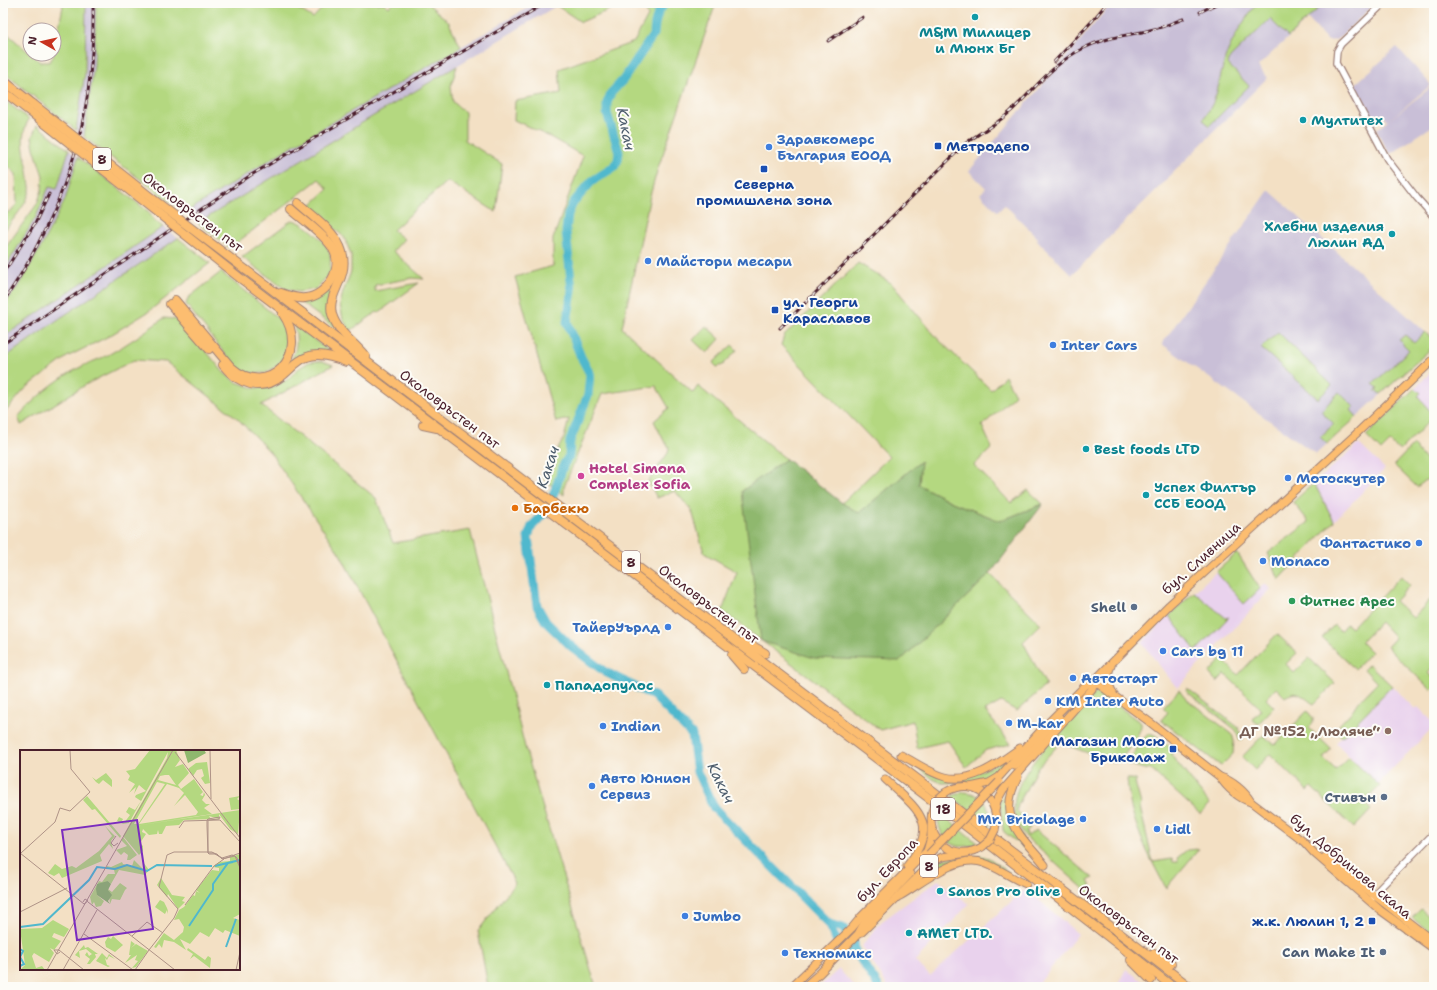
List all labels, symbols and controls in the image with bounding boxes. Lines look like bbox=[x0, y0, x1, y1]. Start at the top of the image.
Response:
marker: М&M Mилицер и Мюнх Бг bbox=[970, 12, 980, 22]
north arrow bbox=[22, 22, 62, 62]
place label: М&M Mилицер и Мюнх Бг bbox=[919, 23, 1031, 57]
text: N bbox=[25, 35, 41, 46]
water label: Какач bbox=[612, 106, 640, 152]
place label: Мултитех bbox=[1311, 111, 1383, 129]
marker: Мултитех bbox=[1298, 115, 1308, 125]
place label: Здравкомерс България ЕООД bbox=[777, 130, 892, 164]
place label: Метродепо bbox=[946, 137, 1030, 155]
marker: Метродепо bbox=[933, 141, 943, 151]
marker: Здравкомерс България ЕООД bbox=[764, 142, 774, 152]
road number: 8 bbox=[93, 148, 111, 170]
marker: Северна промишлена зона bbox=[759, 164, 769, 174]
street label: Околовръстен път bbox=[139, 168, 248, 256]
place label: Северна промишлена зона bbox=[696, 175, 832, 209]
place label: Хлебни изделия Люлин АД bbox=[1264, 217, 1385, 251]
marker: Хлебни изделия Люлин АД bbox=[1387, 229, 1397, 239]
place label: Майстори месари bbox=[656, 252, 792, 270]
marker: Майстори месари bbox=[643, 256, 653, 266]
place label: ул. Георги Караславов bbox=[783, 293, 871, 327]
marker: ул. Георги Караславов bbox=[770, 305, 780, 315]
place label: Inter Cars bbox=[1061, 336, 1137, 354]
marker: Inter Cars bbox=[1048, 340, 1058, 350]
street label: Околовръстен път bbox=[396, 365, 505, 453]
place label: Best foods LTD bbox=[1094, 440, 1200, 458]
water label: Какач bbox=[532, 443, 564, 491]
marker: Best foods LTD bbox=[1081, 444, 1091, 454]
place label: Hotel Simona Complex Sofia bbox=[589, 459, 691, 493]
place label: Мотоскутер bbox=[1296, 469, 1385, 487]
marker: Hotel Simona Complex Sofia bbox=[576, 471, 586, 481]
marker: Мотоскутер bbox=[1283, 473, 1293, 483]
place label: Успех Филтър ССБ ЕООД bbox=[1154, 478, 1256, 512]
marker: Успех Филтър ССБ ЕООД bbox=[1141, 490, 1151, 500]
place label: Барбекю bbox=[523, 499, 589, 517]
marker: Барбекю bbox=[510, 503, 520, 513]
street label: бул. Сливница bbox=[1158, 518, 1244, 598]
place label: Фантастико bbox=[1320, 534, 1411, 552]
marker: Фантастико bbox=[1414, 538, 1424, 548]
road number: 8 bbox=[622, 551, 640, 573]
place label: Monaco bbox=[1271, 552, 1330, 570]
marker: Monaco bbox=[1258, 556, 1268, 566]
street label: Околовръстен път bbox=[655, 560, 764, 648]
place label: Фитнес Арес bbox=[1300, 592, 1395, 610]
marker: Фитнес Арес bbox=[1287, 596, 1297, 606]
place label: Shell bbox=[1091, 598, 1126, 616]
marker: Shell bbox=[1129, 602, 1139, 612]
place label: ТайерУърлд bbox=[572, 618, 660, 636]
marker: ТайерУърлд bbox=[663, 622, 673, 632]
place label: Cars bg 11 bbox=[1171, 642, 1243, 660]
marker: Cars bg 11 bbox=[1158, 646, 1168, 656]
place label: Автостарт bbox=[1081, 669, 1158, 687]
marker: Автостарт bbox=[1068, 673, 1078, 683]
place label: Пападопулос bbox=[555, 676, 653, 694]
marker: Пападопулос bbox=[542, 680, 552, 690]
place label: KM Inter Auto bbox=[1056, 692, 1164, 710]
marker: KM Inter Auto bbox=[1043, 696, 1053, 706]
place label: M-kar bbox=[1017, 714, 1064, 732]
place label: Indian bbox=[611, 717, 661, 735]
marker: M-kar bbox=[1004, 718, 1014, 728]
marker: Indian bbox=[598, 721, 608, 731]
place label: ДГ №152 „Люляче“ bbox=[1239, 722, 1380, 740]
marker: ДГ №152 „Люляче“ bbox=[1383, 726, 1393, 736]
place label: Магазин Мосю Бриколаж bbox=[1051, 732, 1165, 766]
marker: Магазин Мосю Бриколаж bbox=[1168, 744, 1178, 754]
inset map bbox=[20, 750, 240, 970]
water label: Какач bbox=[702, 759, 740, 807]
place label: Авто Юнион Сервиз bbox=[600, 769, 691, 803]
marker: Авто Юнион Сервиз bbox=[587, 781, 597, 791]
place label: Стивън bbox=[1324, 788, 1376, 806]
marker: Стивън bbox=[1379, 792, 1389, 802]
road number: 18 bbox=[931, 798, 955, 820]
place label: Mr. Bricolage bbox=[978, 810, 1075, 828]
street label: бул. Добринова скала bbox=[1286, 810, 1416, 923]
marker: Mr. Bricolage bbox=[1078, 814, 1088, 824]
place label: Lidl bbox=[1165, 820, 1191, 838]
marker: Lidl bbox=[1152, 824, 1162, 834]
street label: бул. Европа bbox=[853, 834, 922, 906]
road number: 8 bbox=[920, 855, 938, 877]
street label: Околовръстен път bbox=[1075, 880, 1184, 968]
place label: Sanos Pro olive bbox=[948, 882, 1061, 900]
marker: Sanos Pro olive bbox=[935, 886, 945, 896]
place label: Jumbo bbox=[693, 907, 741, 925]
marker: Jumbo bbox=[680, 911, 690, 921]
place label: ж.к. Люлин 1, 2 bbox=[1252, 912, 1364, 930]
marker: ж.к. Люлин 1, 2 bbox=[1367, 916, 1377, 926]
place label: AMET LTD. bbox=[917, 924, 992, 942]
marker: AMET LTD. bbox=[904, 928, 914, 938]
place label: Can Make It bbox=[1282, 943, 1375, 961]
place label: Техномикс bbox=[793, 944, 872, 962]
marker: Can Make It bbox=[1378, 947, 1388, 957]
marker: Техномикс bbox=[780, 948, 790, 958]

